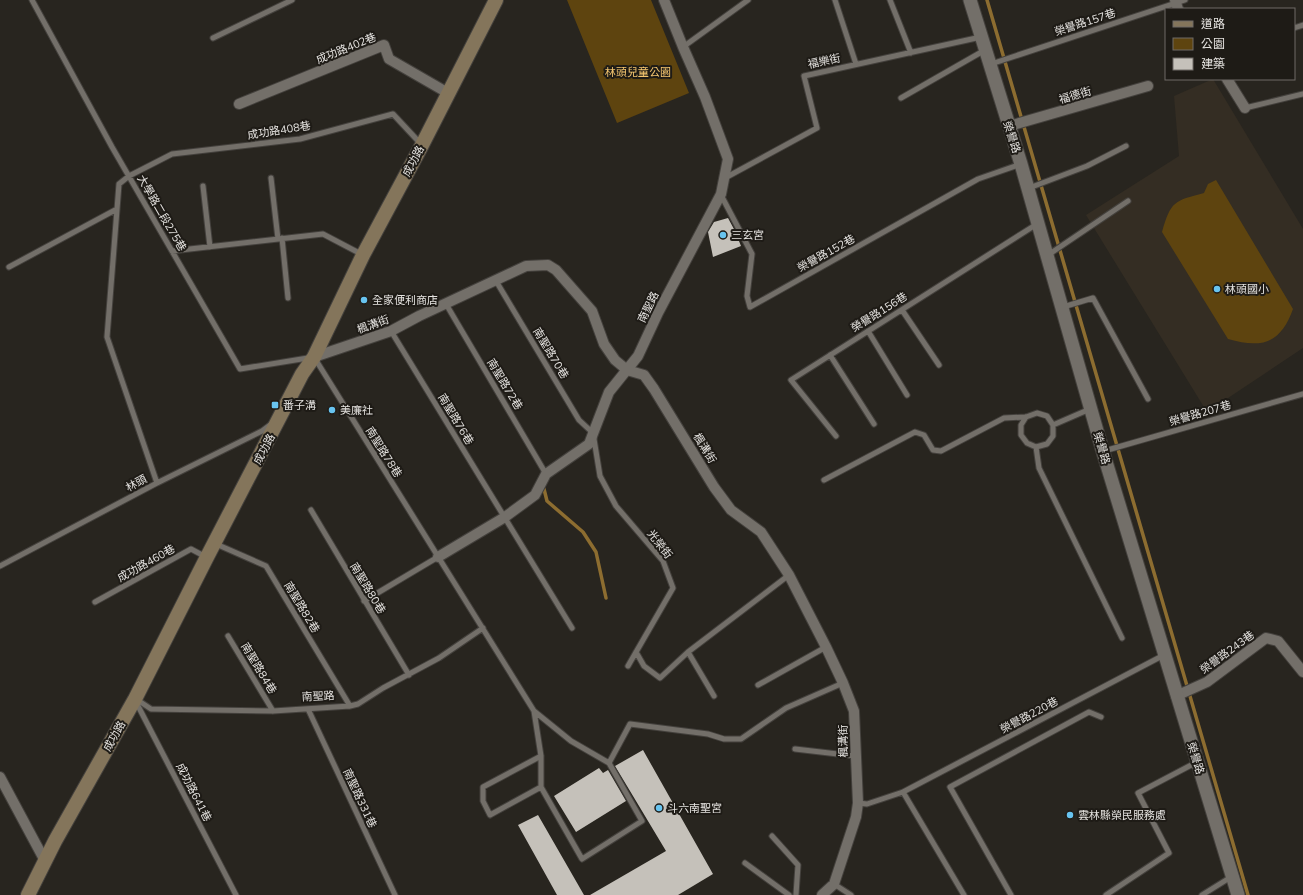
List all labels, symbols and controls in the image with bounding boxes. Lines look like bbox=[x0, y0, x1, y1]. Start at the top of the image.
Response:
street label: 榮譽路157巷 bbox=[1052, 5, 1118, 39]
legend bbox=[1165, 8, 1295, 80]
text: 道路 bbox=[1201, 16, 1225, 31]
street label: 成功路402巷 bbox=[314, 30, 378, 66]
text: 公園 bbox=[1201, 36, 1225, 51]
street label: 福樂街 bbox=[806, 51, 842, 71]
text: 建築 bbox=[1201, 56, 1225, 71]
park label: 林頭兒童公園 bbox=[605, 65, 671, 79]
street label: 福德街 bbox=[1057, 84, 1093, 106]
street label: 成功路408巷 bbox=[246, 118, 312, 142]
street label: 榮譽路 bbox=[1000, 119, 1024, 155]
street label: 成功路 bbox=[399, 143, 427, 179]
street label: 大學路二段275巷 bbox=[134, 172, 190, 254]
place label: 三玄宮 bbox=[731, 228, 764, 242]
marker: 三玄宮 bbox=[718, 230, 728, 240]
street label: 榮譽路152巷 bbox=[795, 231, 857, 275]
place label: 林頭國小 bbox=[1225, 282, 1269, 296]
marker: 林頭國小 bbox=[1212, 284, 1222, 294]
street label: 南聖路 bbox=[634, 289, 662, 325]
street label: 榮譽路156巷 bbox=[848, 289, 910, 335]
place label: 全家便利商店 bbox=[372, 293, 438, 307]
marker: 全家便利商店 bbox=[359, 295, 369, 305]
street label: 楓溝街 bbox=[355, 312, 391, 336]
street label: 南聖路70巷 bbox=[530, 325, 572, 381]
street label: 南聖路72巷 bbox=[484, 356, 526, 412]
street label: 南聖路76巷 bbox=[435, 391, 477, 447]
street label: 榮譽路207巷 bbox=[1167, 397, 1233, 429]
place label: 番子溝 bbox=[283, 398, 316, 412]
marker: 番子溝 bbox=[270, 400, 280, 410]
place label: 美廉社 bbox=[340, 403, 373, 417]
marker: 美廉社 bbox=[327, 405, 337, 415]
street label: 南聖路78巷 bbox=[363, 424, 405, 480]
street label: 楓溝街 bbox=[691, 430, 719, 466]
street label: 榮譽路 bbox=[1091, 430, 1113, 466]
street label: 成功路 bbox=[250, 431, 278, 467]
street label: 林頭 bbox=[123, 472, 149, 494]
street label: 光榮街 bbox=[644, 527, 676, 561]
street label: 成功路460巷 bbox=[115, 541, 177, 585]
street label: 南聖路80巷 bbox=[347, 560, 389, 616]
street label: 南聖路82巷 bbox=[281, 579, 323, 635]
street label: 榮譽路243巷 bbox=[1197, 628, 1257, 676]
street label: 南聖路84巷 bbox=[238, 640, 280, 696]
street label: 南聖路 bbox=[301, 688, 335, 704]
street label: 榮譽路220巷 bbox=[998, 694, 1060, 736]
street label: 成功路 bbox=[100, 718, 128, 754]
street label: 楓溝街 bbox=[836, 724, 850, 758]
street label: 榮譽路 bbox=[1184, 740, 1208, 776]
street label: 成功路641巷 bbox=[173, 760, 215, 824]
street label: 南聖路331巷 bbox=[340, 766, 380, 830]
place label: 斗六南聖宮 bbox=[667, 801, 722, 815]
marker: 斗六南聖宮 bbox=[654, 803, 664, 813]
place label: 雲林縣榮民服務處 bbox=[1078, 808, 1166, 822]
marker: 雲林縣榮民服務處 bbox=[1065, 810, 1075, 820]

